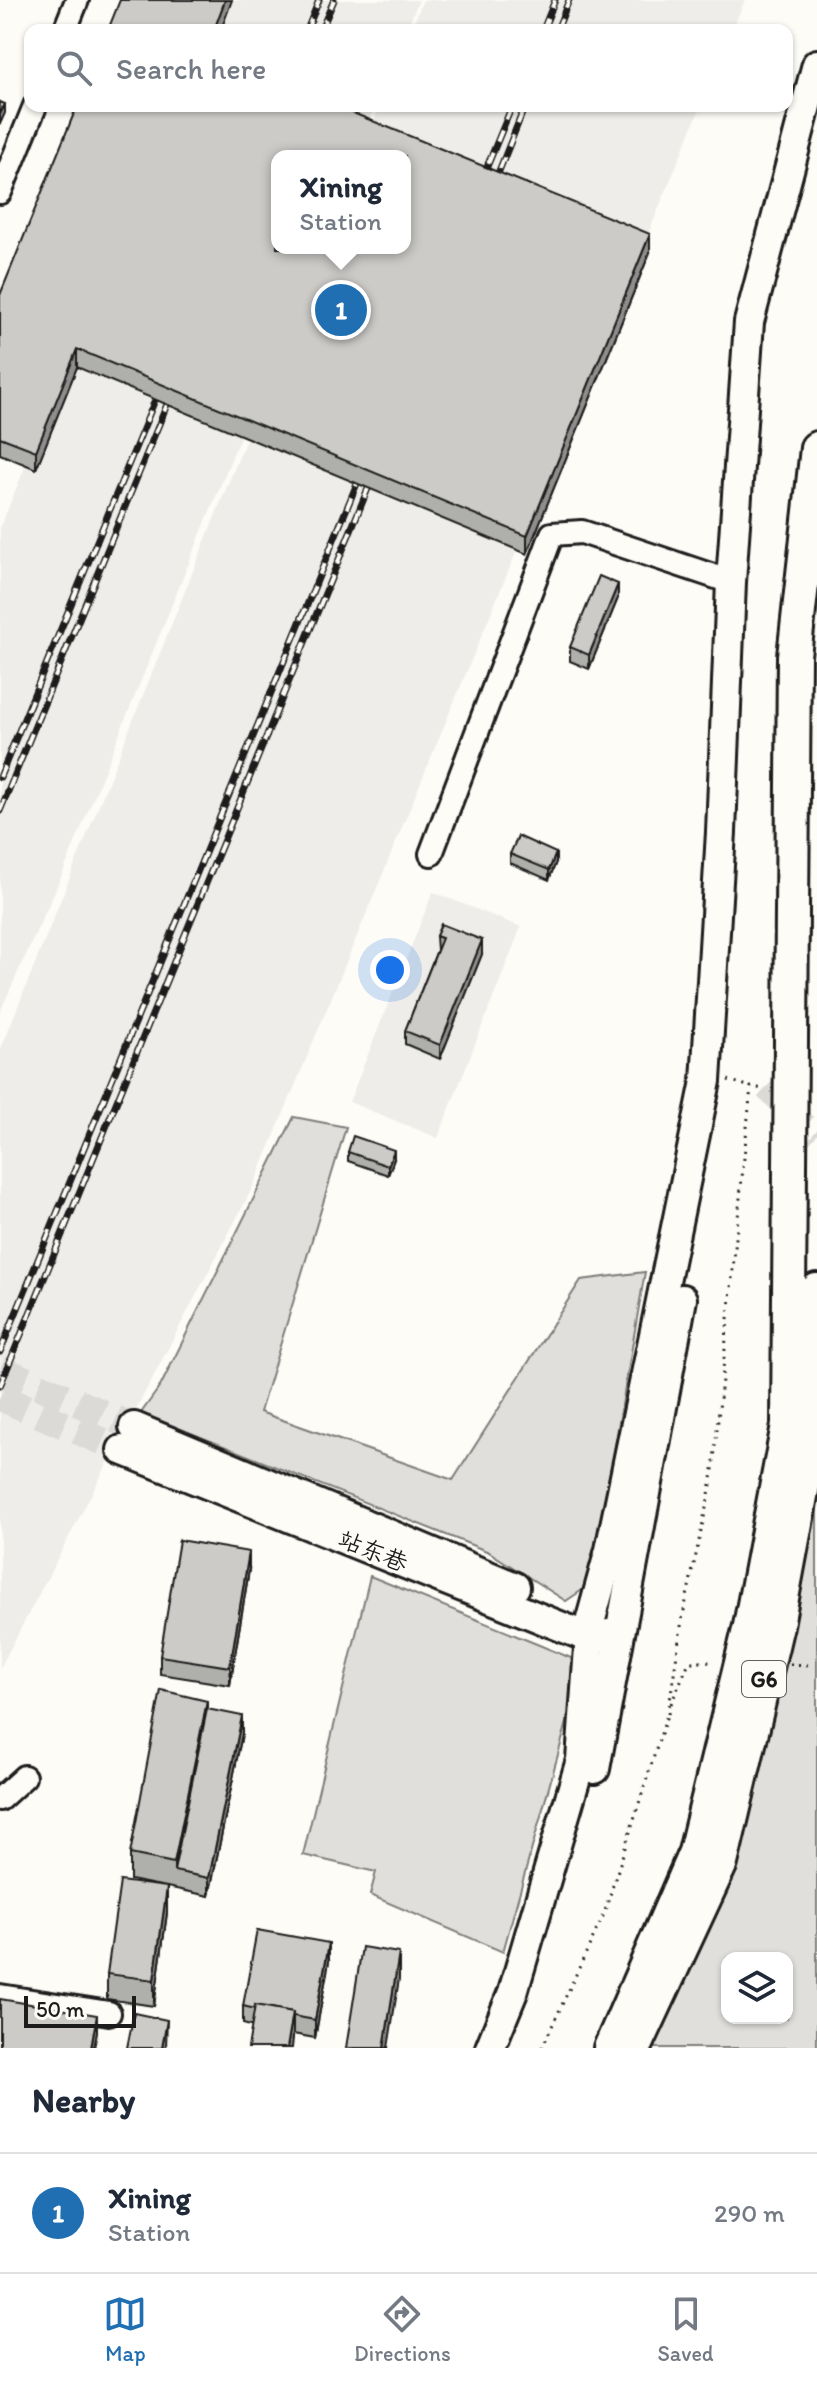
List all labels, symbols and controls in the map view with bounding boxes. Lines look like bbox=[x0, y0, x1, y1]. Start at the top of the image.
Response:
search box bbox=[24, 24, 793, 112]
icon: search bbox=[52, 46, 96, 90]
text: Search here bbox=[116, 50, 266, 87]
popup bbox=[271, 150, 411, 254]
text: Xining bbox=[300, 168, 382, 205]
text: Station bbox=[300, 205, 382, 237]
pin: 1 bbox=[315, 280, 367, 340]
your location bbox=[370, 950, 410, 990]
street label: 站东巷 bbox=[334, 1524, 412, 1577]
road number: G6 bbox=[742, 1661, 786, 1697]
map controls bbox=[721, 1952, 793, 2024]
button: layers bbox=[721, 1952, 793, 2024]
scale bar bbox=[24, 1992, 136, 2028]
text: 50 m bbox=[36, 1996, 85, 2023]
text: Nearby bbox=[32, 2080, 135, 2121]
text: Xining bbox=[108, 2179, 191, 2216]
text: 1 bbox=[52, 2197, 64, 2229]
text: 290 m bbox=[714, 2197, 785, 2229]
text: Station bbox=[108, 2216, 190, 2248]
tab: Map bbox=[103, 2292, 147, 2367]
tab: Directions bbox=[354, 2292, 451, 2367]
tab: Saved bbox=[657, 2292, 714, 2367]

